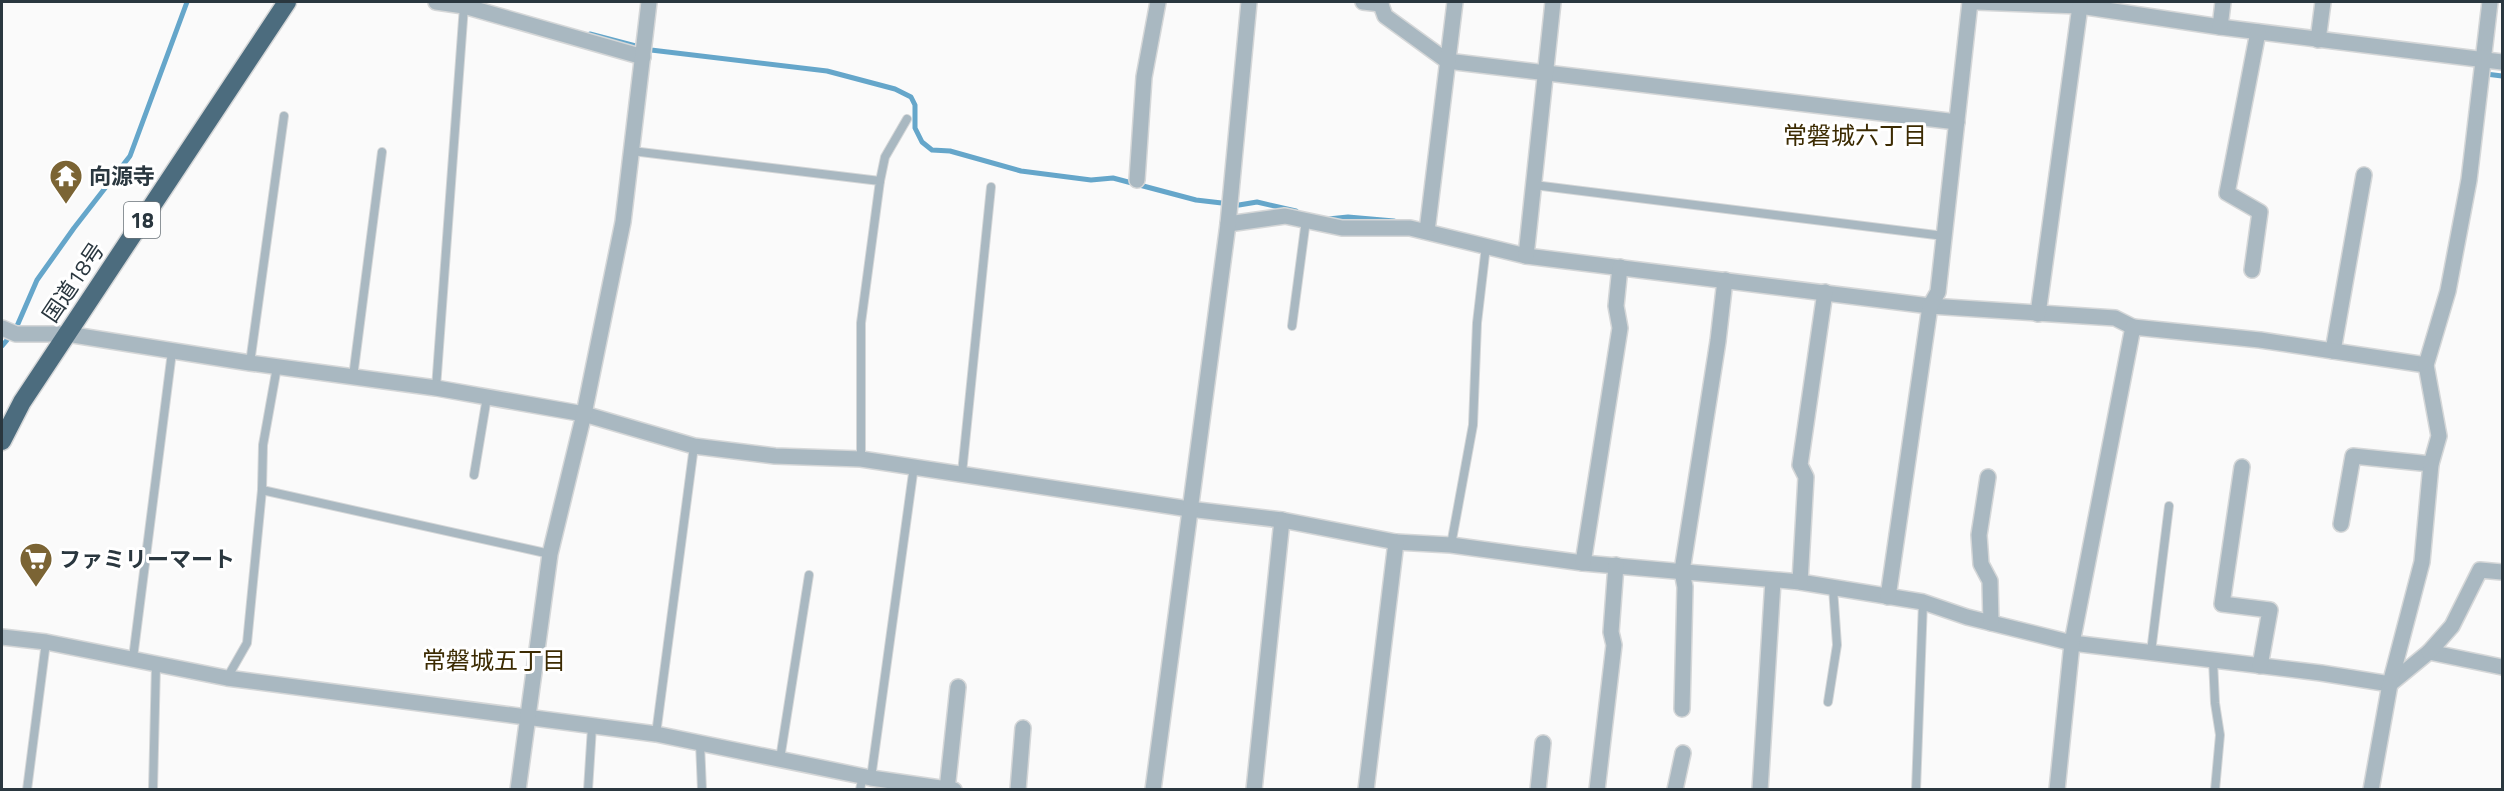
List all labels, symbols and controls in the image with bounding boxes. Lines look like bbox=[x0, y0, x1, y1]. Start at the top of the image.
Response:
district label: 常磐城六丁目 bbox=[1783, 117, 1927, 153]
temple icon: 向源寺 bbox=[48, 158, 84, 205]
place label: 向源寺 bbox=[89, 159, 155, 193]
road number: 18 bbox=[124, 202, 160, 238]
street label: 国道18号 bbox=[34, 235, 112, 329]
supermarket icon: ファミリーマート bbox=[18, 541, 54, 588]
place label: ファミリーマート bbox=[59, 542, 235, 576]
district label: 常磐城五丁目 bbox=[422, 642, 566, 678]

